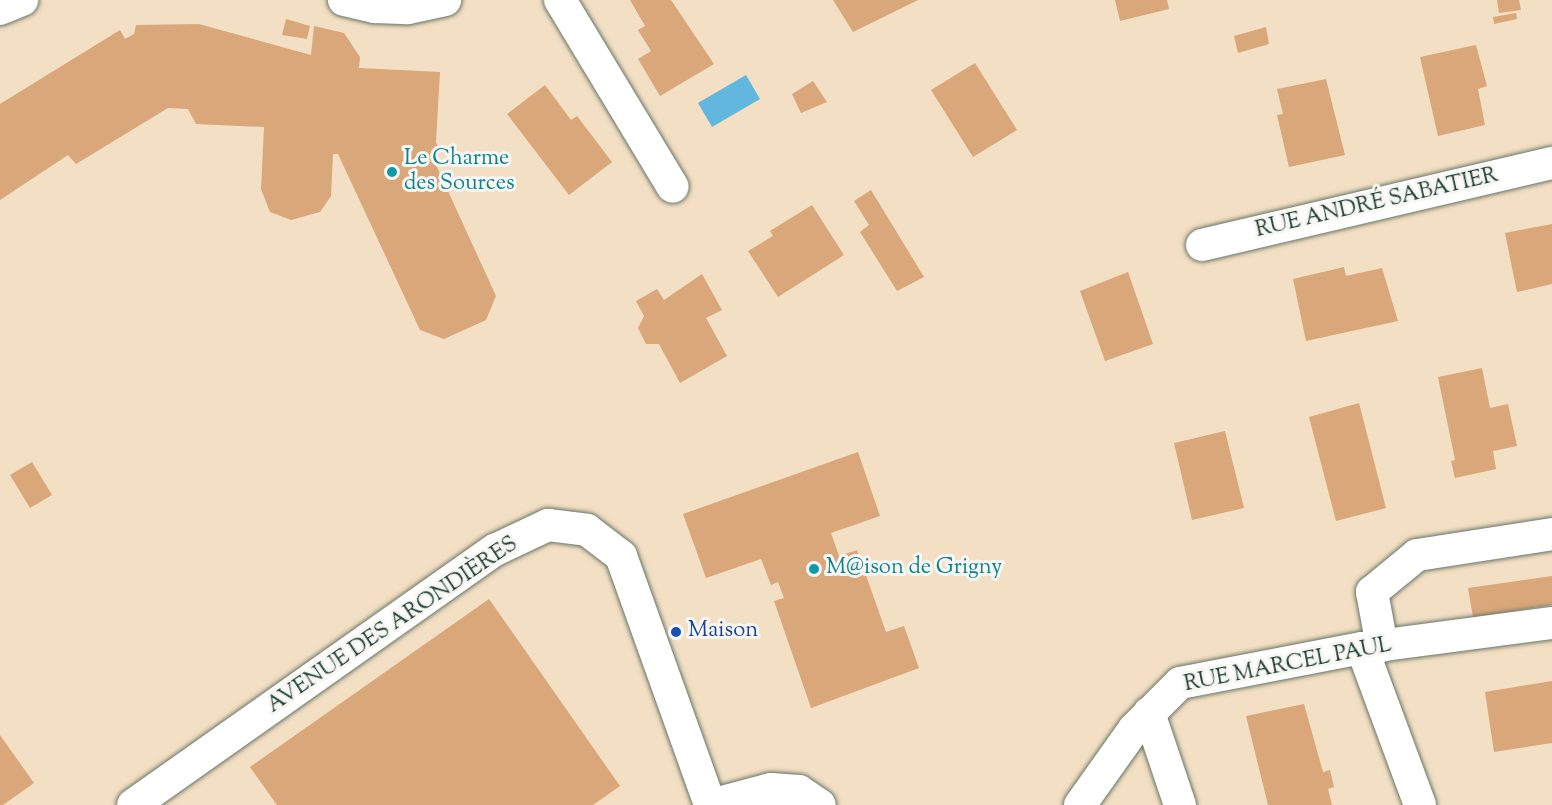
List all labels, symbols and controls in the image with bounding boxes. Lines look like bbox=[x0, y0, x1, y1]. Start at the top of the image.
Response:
place label: Le Charme des Sources bbox=[404, 146, 515, 198]
street label: RUE ANDRÉ SABATIER bbox=[1253, 163, 1501, 245]
marker: Le Charme des Sources bbox=[385, 165, 399, 179]
street label: AVENUE DES ARONDIÈRES bbox=[263, 532, 523, 720]
place label: M@ison de Grigny bbox=[826, 556, 1002, 582]
marker: M@ison de Grigny bbox=[807, 562, 821, 576]
place label: Maison bbox=[688, 619, 758, 645]
marker: Maison bbox=[669, 625, 683, 639]
street label: RUE MARCEL PAUL bbox=[1182, 633, 1394, 699]

